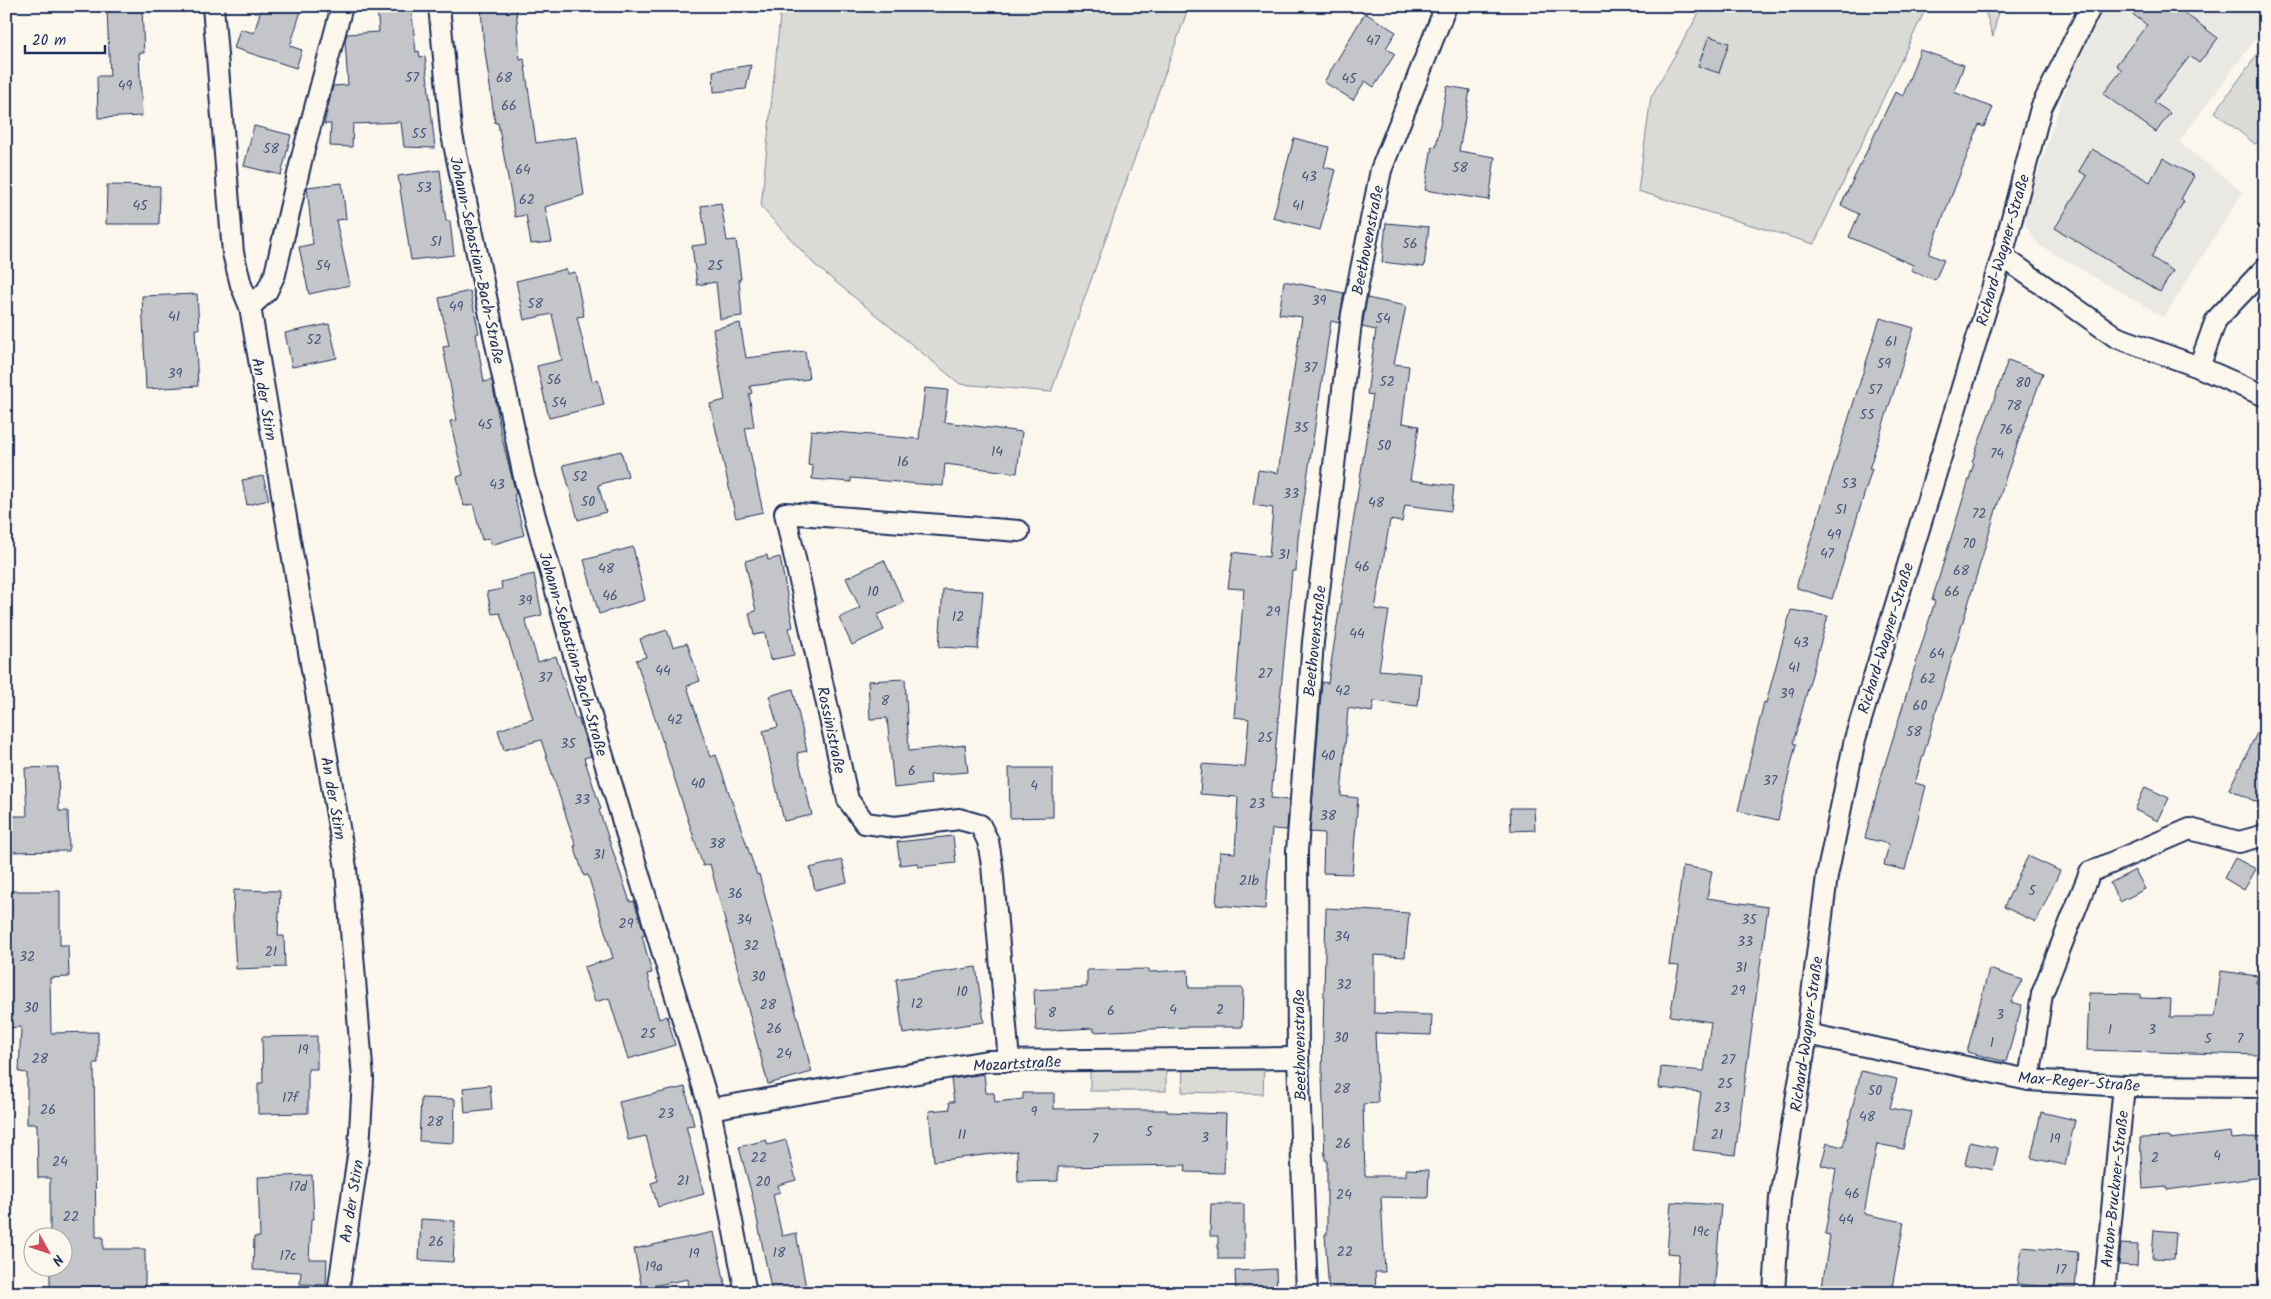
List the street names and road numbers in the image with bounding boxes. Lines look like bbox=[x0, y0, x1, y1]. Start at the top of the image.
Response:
street label: Johann-Sebastian-Bach-Straße bbox=[442, 154, 511, 366]
street label: Richard-Wagner-Straße bbox=[1970, 172, 2037, 329]
street label: Beethovenstraße bbox=[1346, 183, 1391, 297]
street label: An der Stirn bbox=[244, 356, 283, 443]
street label: Johann-Sebastian-Bach-Straße bbox=[531, 549, 614, 760]
street label: Richard-Wagner-Straße bbox=[1852, 560, 1921, 717]
street label: Beethovenstraße bbox=[1297, 584, 1334, 698]
street label: Rossinistraße bbox=[809, 684, 852, 776]
street label: An der Stirn bbox=[313, 755, 352, 842]
street label: Richard-Wagner-Straße bbox=[1784, 955, 1831, 1114]
street label: Beethovenstraße bbox=[1287, 989, 1314, 1101]
street label: Mozartstraße bbox=[972, 1050, 1062, 1079]
street label: Max-Reger-Straße bbox=[2017, 1066, 2141, 1099]
street label: Anton-Bruckner-Straße bbox=[2095, 1109, 2136, 1269]
street label: An der Stirn bbox=[334, 1158, 371, 1245]

